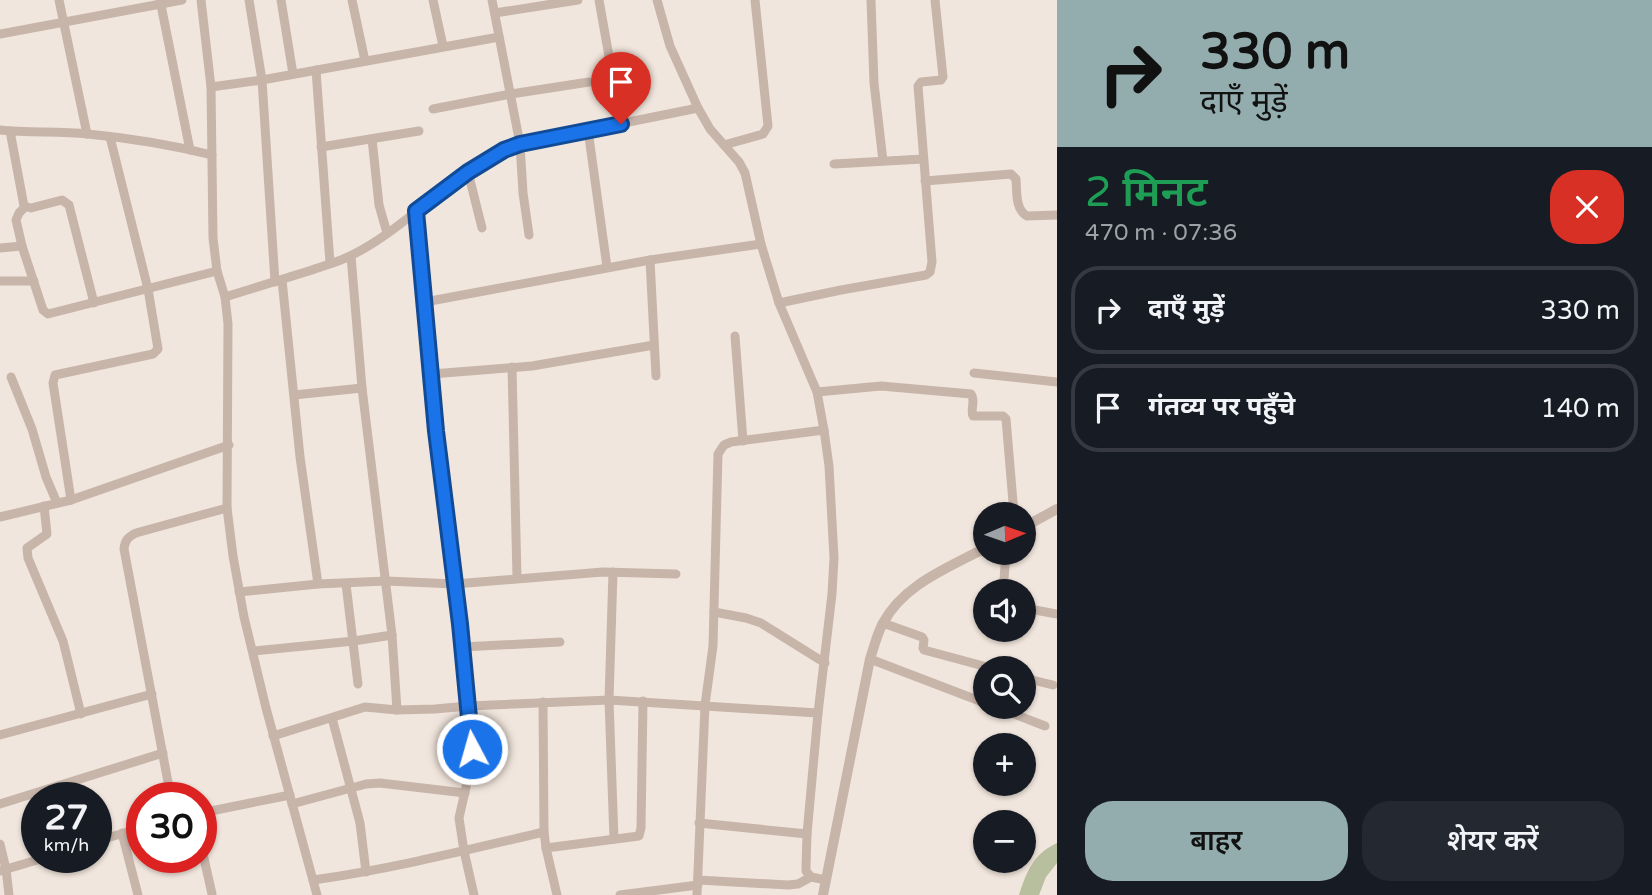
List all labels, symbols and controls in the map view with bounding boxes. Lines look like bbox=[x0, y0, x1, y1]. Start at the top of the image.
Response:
text: 330 m bbox=[1200, 23, 1350, 82]
icon: right bbox=[1085, 28, 1176, 119]
pin bbox=[591, 52, 651, 124]
icon: arrive bbox=[602, 63, 640, 101]
text: दाएँ मुड़ें bbox=[1200, 83, 1288, 121]
text: 2 मिनट bbox=[1085, 167, 1208, 218]
button: close bbox=[1550, 170, 1624, 244]
text: 470 m · 07:36 bbox=[1085, 219, 1237, 247]
icon: right bbox=[1089, 291, 1127, 329]
text: दाएँ मुड़ें bbox=[1148, 293, 1225, 324]
text: 330 m bbox=[1540, 295, 1620, 326]
icon: arrive bbox=[1089, 389, 1127, 427]
text: गंतव्य पर पहुँचे bbox=[1148, 391, 1295, 422]
text: 140 m bbox=[1540, 393, 1620, 424]
north arrow bbox=[973, 502, 1036, 565]
map controls bbox=[973, 502, 1036, 873]
button: sound bbox=[973, 579, 1036, 642]
button: search bbox=[973, 656, 1036, 719]
position arrow bbox=[435, 712, 509, 786]
button: + bbox=[973, 733, 1036, 796]
speed limit sign: 30 bbox=[126, 782, 217, 873]
text: 27 bbox=[45, 797, 88, 839]
button: बाहर bbox=[1085, 801, 1348, 881]
button: शेयर करें bbox=[1362, 801, 1624, 881]
button: − bbox=[973, 810, 1036, 873]
text: km/h bbox=[44, 834, 89, 856]

